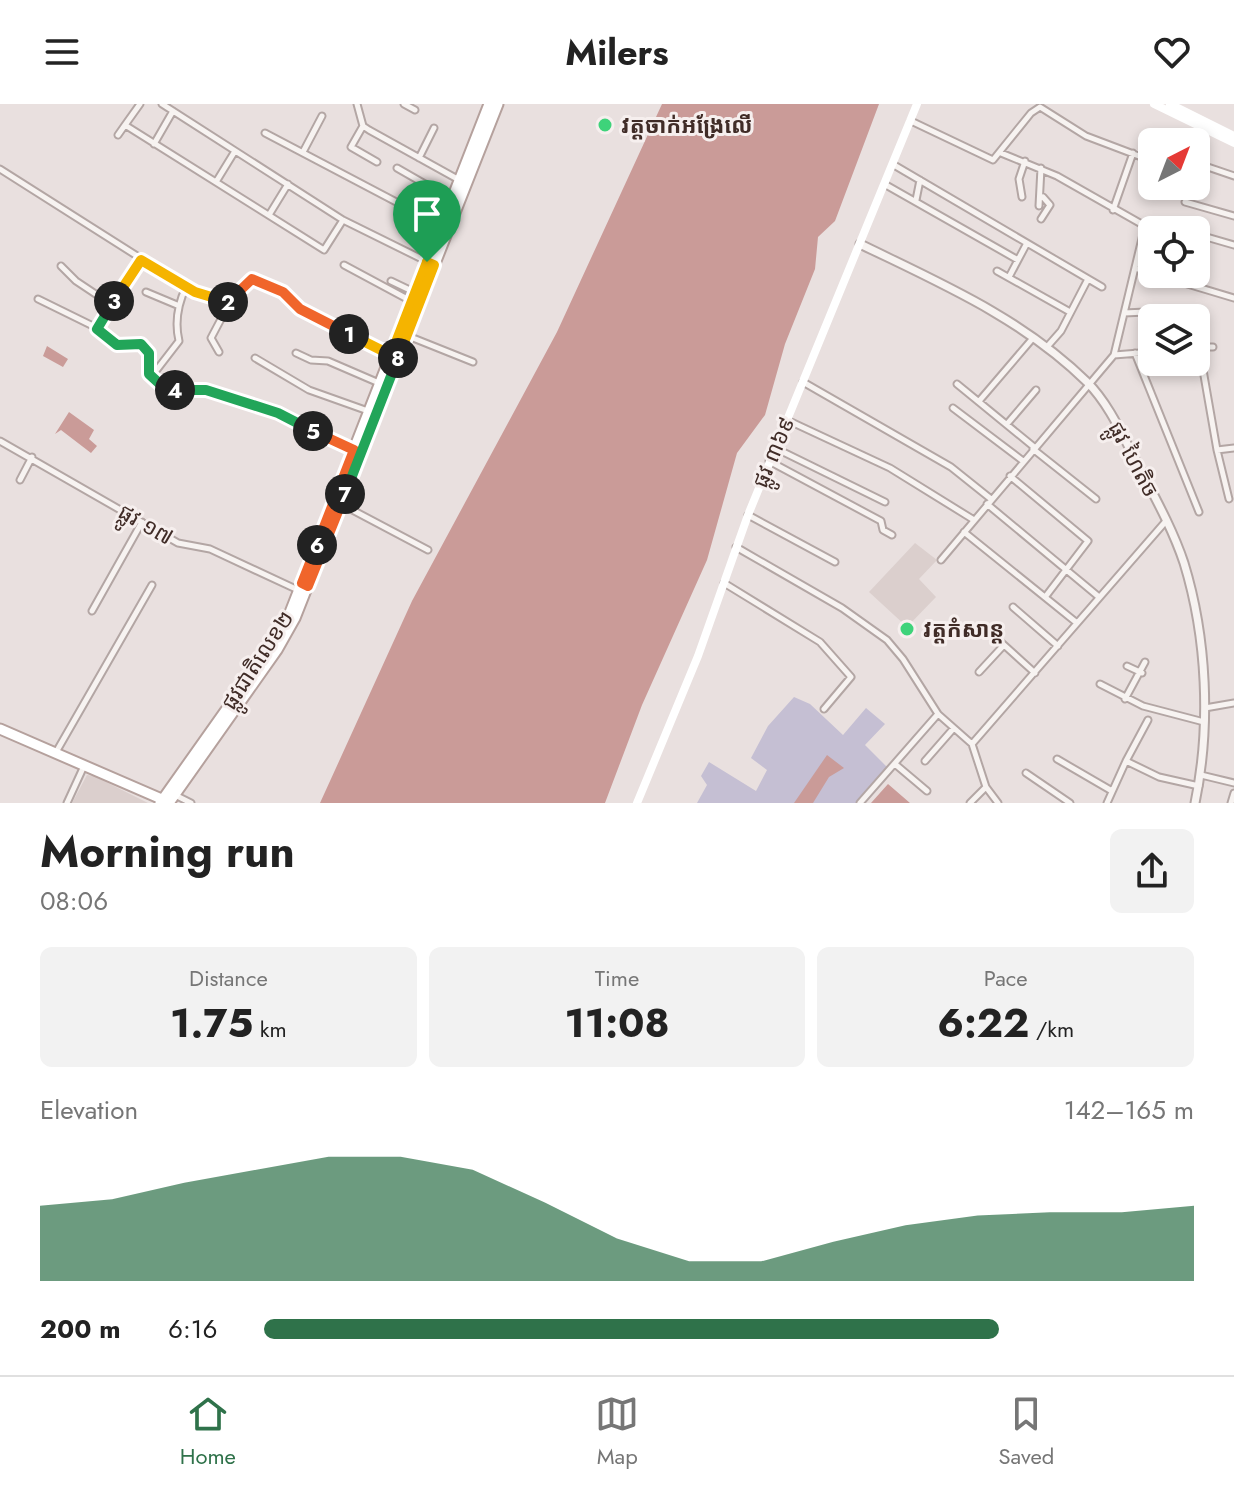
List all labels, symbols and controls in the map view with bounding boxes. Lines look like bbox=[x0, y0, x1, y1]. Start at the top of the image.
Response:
text: Milers bbox=[565, 26, 669, 78]
icon: menu bbox=[40, 30, 84, 74]
icon: heart bbox=[1150, 30, 1194, 74]
place label: វត្តចាក់អង្រែលើ bbox=[621, 109, 753, 141]
marker: វត្តចាក់អង្រែលើ bbox=[596, 116, 614, 134]
north arrow bbox=[1138, 128, 1210, 200]
map controls bbox=[1138, 128, 1210, 376]
pin bbox=[393, 180, 461, 262]
icon: arrive bbox=[405, 192, 449, 236]
button: locate bbox=[1138, 216, 1210, 288]
pin: 3 bbox=[94, 281, 134, 321]
pin: 2 bbox=[208, 282, 248, 322]
text: 3 bbox=[107, 285, 121, 317]
text: 2 bbox=[221, 286, 235, 318]
button: layers bbox=[1138, 304, 1210, 376]
pin: 1 bbox=[329, 314, 369, 354]
text: 1 bbox=[343, 318, 355, 350]
pin: 8 bbox=[378, 338, 418, 378]
text: 8 bbox=[391, 342, 405, 374]
pin: 4 bbox=[155, 370, 195, 410]
text: 4 bbox=[167, 374, 183, 406]
pin: 5 bbox=[293, 411, 333, 451]
street label: ផ្លូវ ៣៦៩ bbox=[744, 411, 806, 494]
text: 5 bbox=[306, 415, 320, 447]
street label: ផ្លូវ ហៃតិច bbox=[1097, 415, 1167, 505]
pin: 7 bbox=[325, 474, 365, 514]
text: 7 bbox=[338, 478, 352, 510]
street label: ផ្លូវ ១៧ bbox=[110, 495, 180, 556]
pin: 6 bbox=[297, 525, 337, 565]
text: 6 bbox=[310, 529, 324, 561]
street label: ផ្លូវជាតិលេខ២ bbox=[213, 604, 305, 718]
place label: វត្តកំសាន្ត bbox=[923, 613, 1004, 645]
marker: វត្តកំសាន្ត bbox=[898, 620, 916, 638]
text: Morning run bbox=[40, 820, 295, 884]
button: share bbox=[1110, 829, 1194, 913]
text: 08:06 bbox=[40, 882, 108, 920]
text: Distance bbox=[189, 962, 268, 994]
text: Time bbox=[595, 962, 639, 994]
text: Pace bbox=[984, 962, 1028, 994]
text: 1.75 bbox=[170, 994, 253, 1052]
text: 11:08 bbox=[564, 994, 670, 1052]
text: 6:22 bbox=[937, 994, 1029, 1052]
text: km bbox=[253, 1013, 287, 1045]
text: /km bbox=[1029, 1013, 1074, 1045]
text: Elevation bbox=[40, 1091, 138, 1129]
text: 142–165 m bbox=[1064, 1091, 1194, 1129]
text: 200 m bbox=[40, 1310, 121, 1348]
text: 6:16 bbox=[168, 1310, 217, 1348]
tab: Home bbox=[180, 1392, 236, 1472]
tab: Map bbox=[595, 1392, 639, 1472]
tab: Saved bbox=[999, 1392, 1054, 1472]

